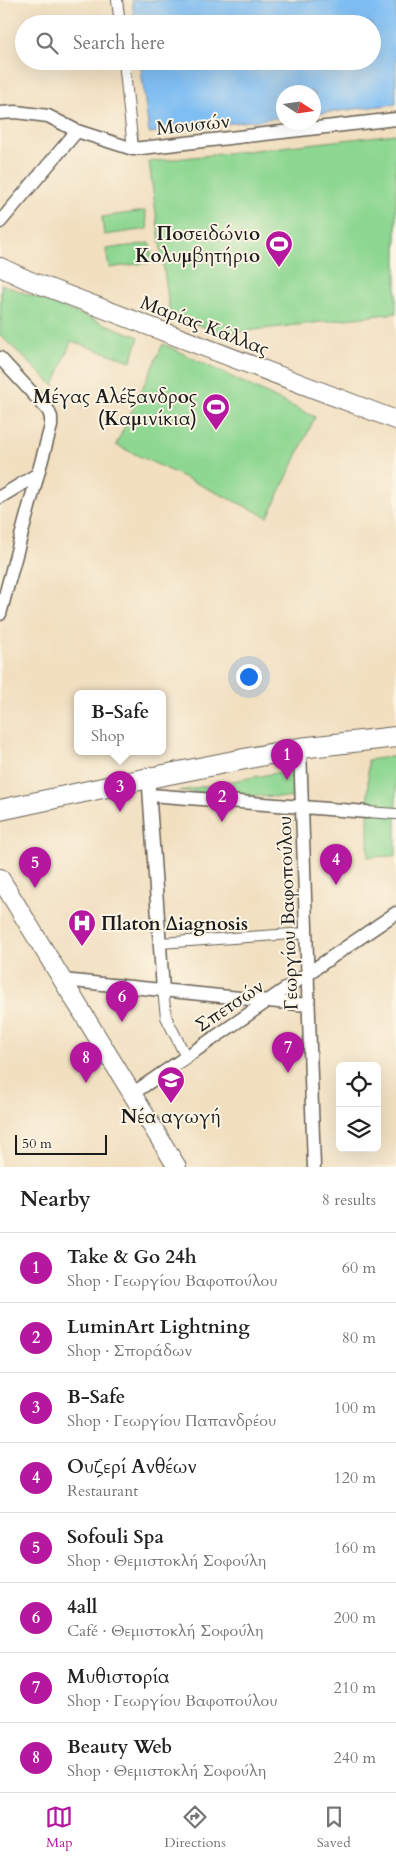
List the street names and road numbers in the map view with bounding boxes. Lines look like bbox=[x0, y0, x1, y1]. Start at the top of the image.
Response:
street label: Μουσών bbox=[155, 108, 231, 142]
street label: Μαρίας Κάλλας bbox=[137, 289, 273, 362]
street label: Γεωργίου Βαφοπούλου bbox=[272, 815, 304, 1011]
street label: Σπετσών bbox=[190, 973, 269, 1038]

